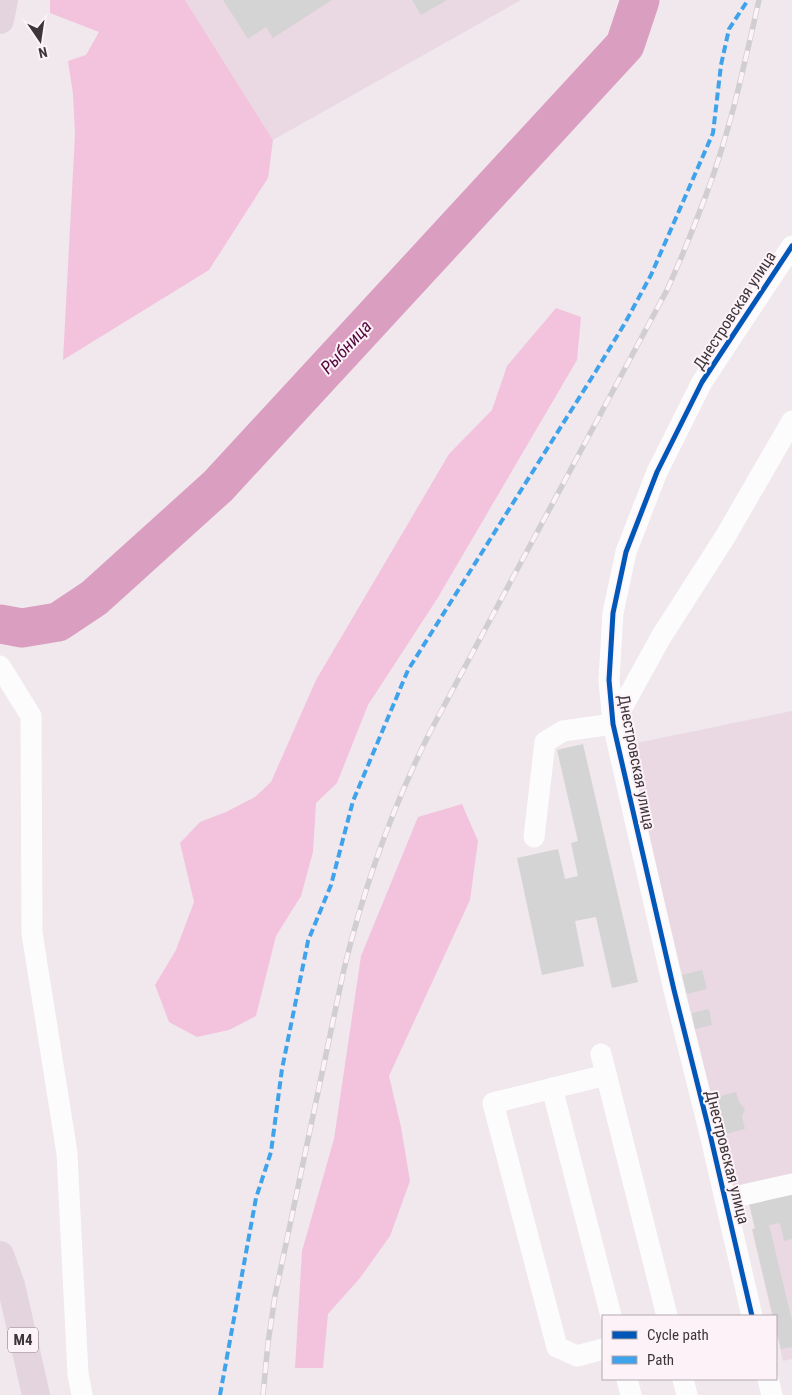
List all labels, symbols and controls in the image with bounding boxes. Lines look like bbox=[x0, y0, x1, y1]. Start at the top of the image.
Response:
north arrow bbox=[15, 15, 65, 65]
text: N bbox=[37, 44, 49, 61]
street label: Днестровская улица bbox=[689, 248, 780, 373]
water label: Рыбница bbox=[316, 316, 376, 378]
street label: Днестровская улица bbox=[614, 693, 659, 831]
street label: Днестровская улица bbox=[702, 1088, 753, 1226]
legend bbox=[602, 1315, 777, 1380]
text: Cycle path bbox=[647, 1326, 709, 1344]
road number: M4 bbox=[8, 1328, 38, 1352]
text: Path bbox=[647, 1351, 674, 1369]

